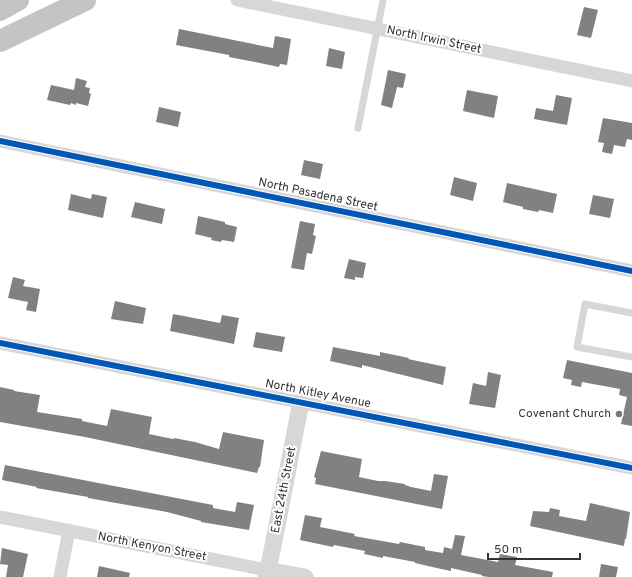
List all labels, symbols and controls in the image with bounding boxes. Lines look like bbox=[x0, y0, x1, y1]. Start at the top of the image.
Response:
street label: North Irwin Street bbox=[385, 22, 483, 58]
street label: North Pasadena Street bbox=[257, 175, 379, 215]
street label: North Kitley Avenue bbox=[264, 376, 372, 412]
place label: Covenant Church bbox=[518, 406, 611, 422]
marker: Covenant Church bbox=[614, 409, 624, 419]
street label: East 24th Street bbox=[268, 445, 300, 535]
street label: North Kenyon Street bbox=[96, 529, 208, 565]
scale bar bbox=[488, 535, 580, 561]
text: 50 m bbox=[494, 542, 522, 558]

